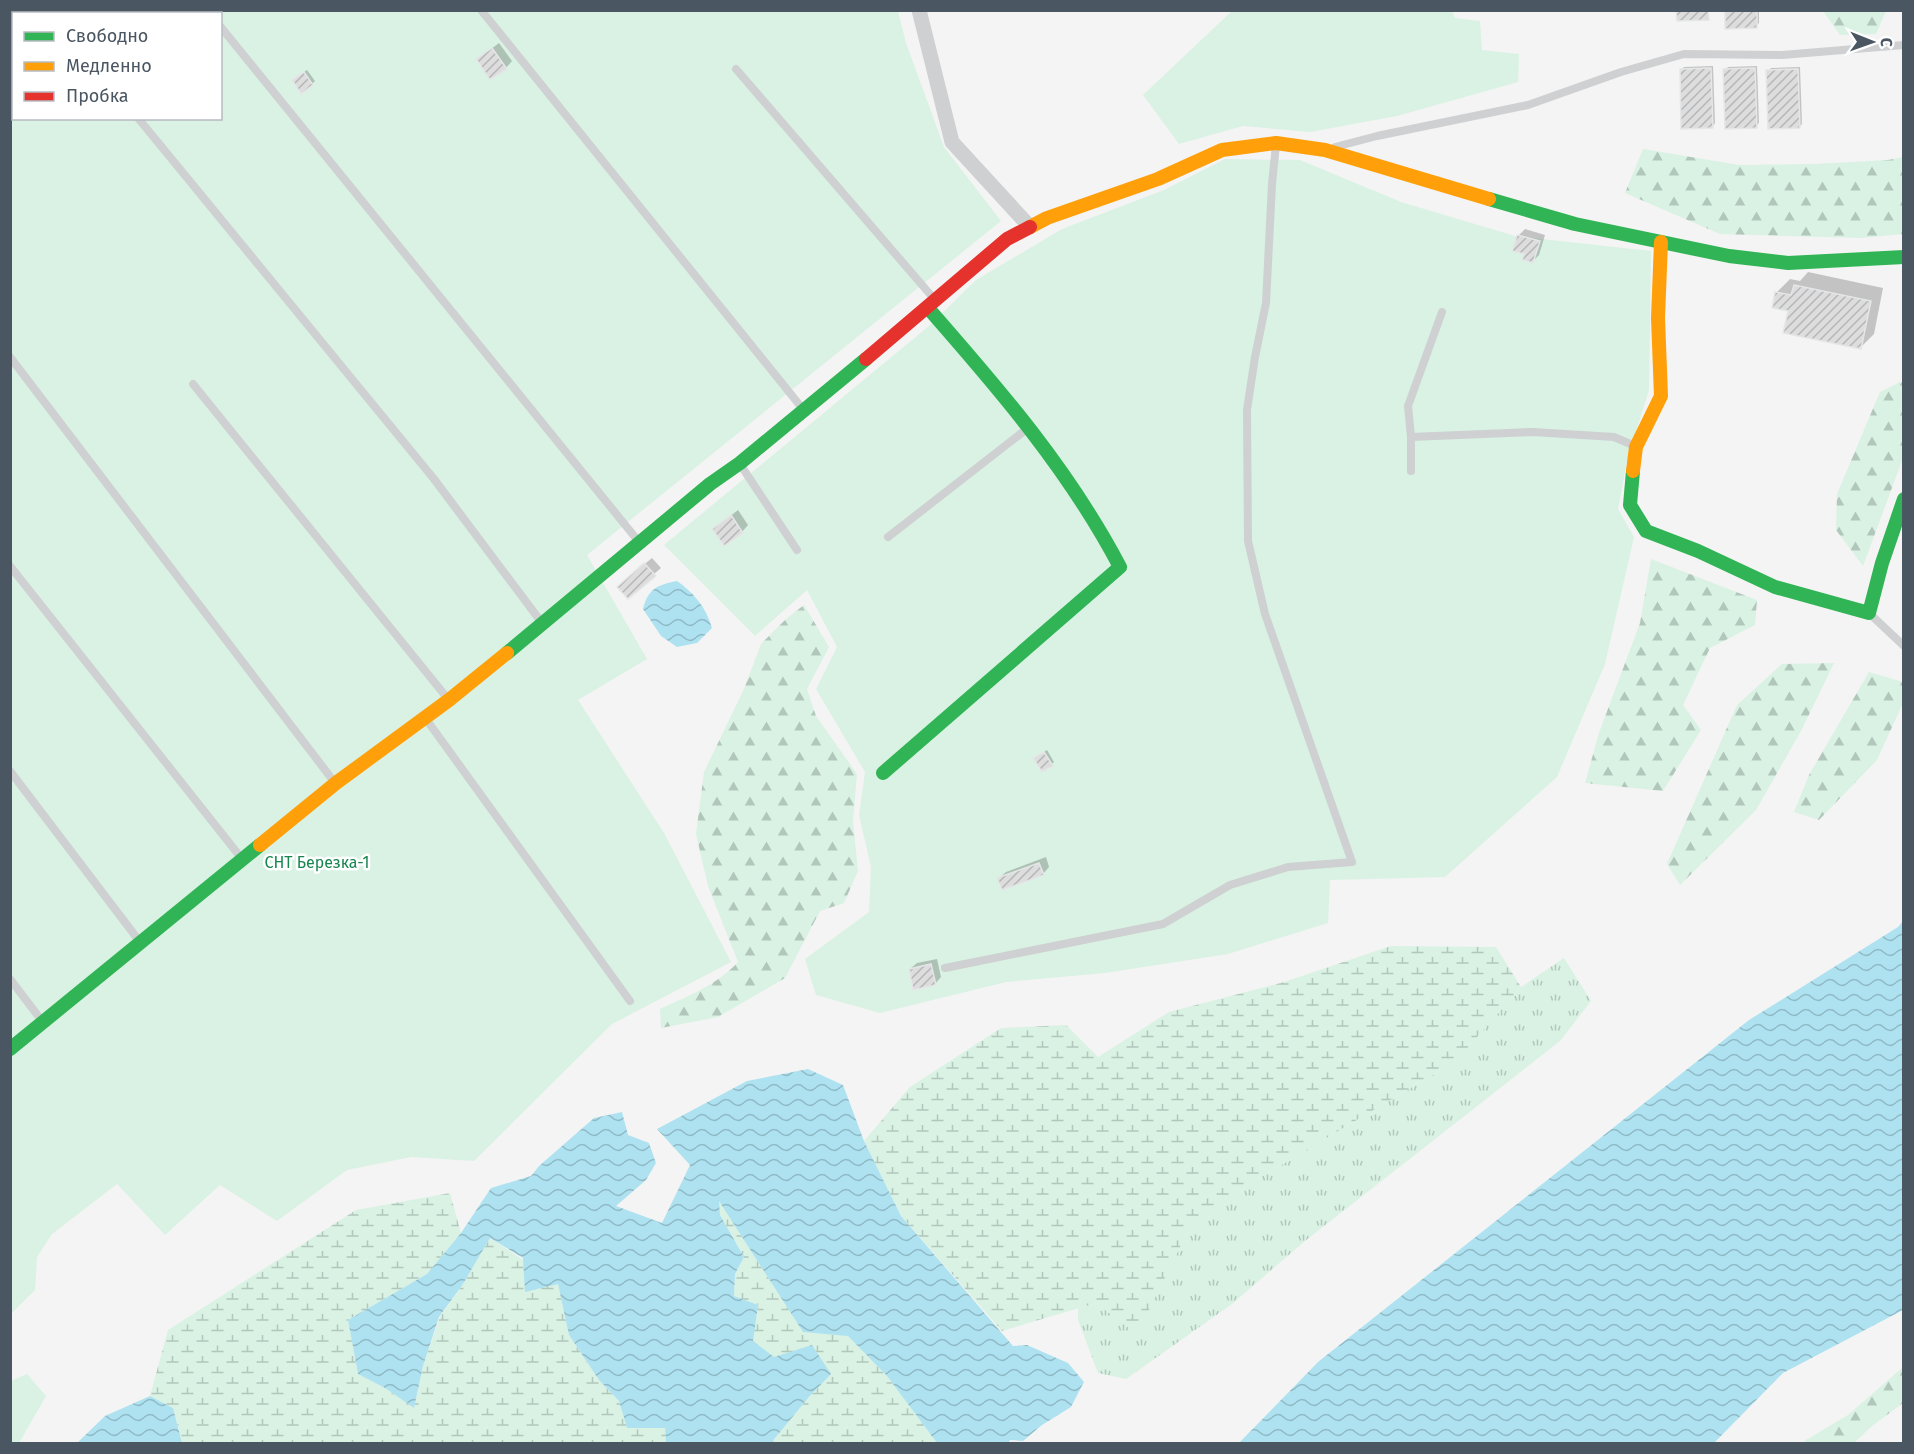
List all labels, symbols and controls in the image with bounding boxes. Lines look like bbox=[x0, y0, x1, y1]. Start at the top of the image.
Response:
legend bbox=[12, 12, 222, 120]
north arrow bbox=[1842, 12, 1902, 72]
text: Свободно bbox=[66, 25, 148, 47]
text: С bbox=[1877, 37, 1896, 48]
text: Медленно bbox=[66, 55, 152, 77]
text: Пробка bbox=[66, 85, 129, 107]
park label: СНТ Березка-1 bbox=[264, 853, 370, 872]

